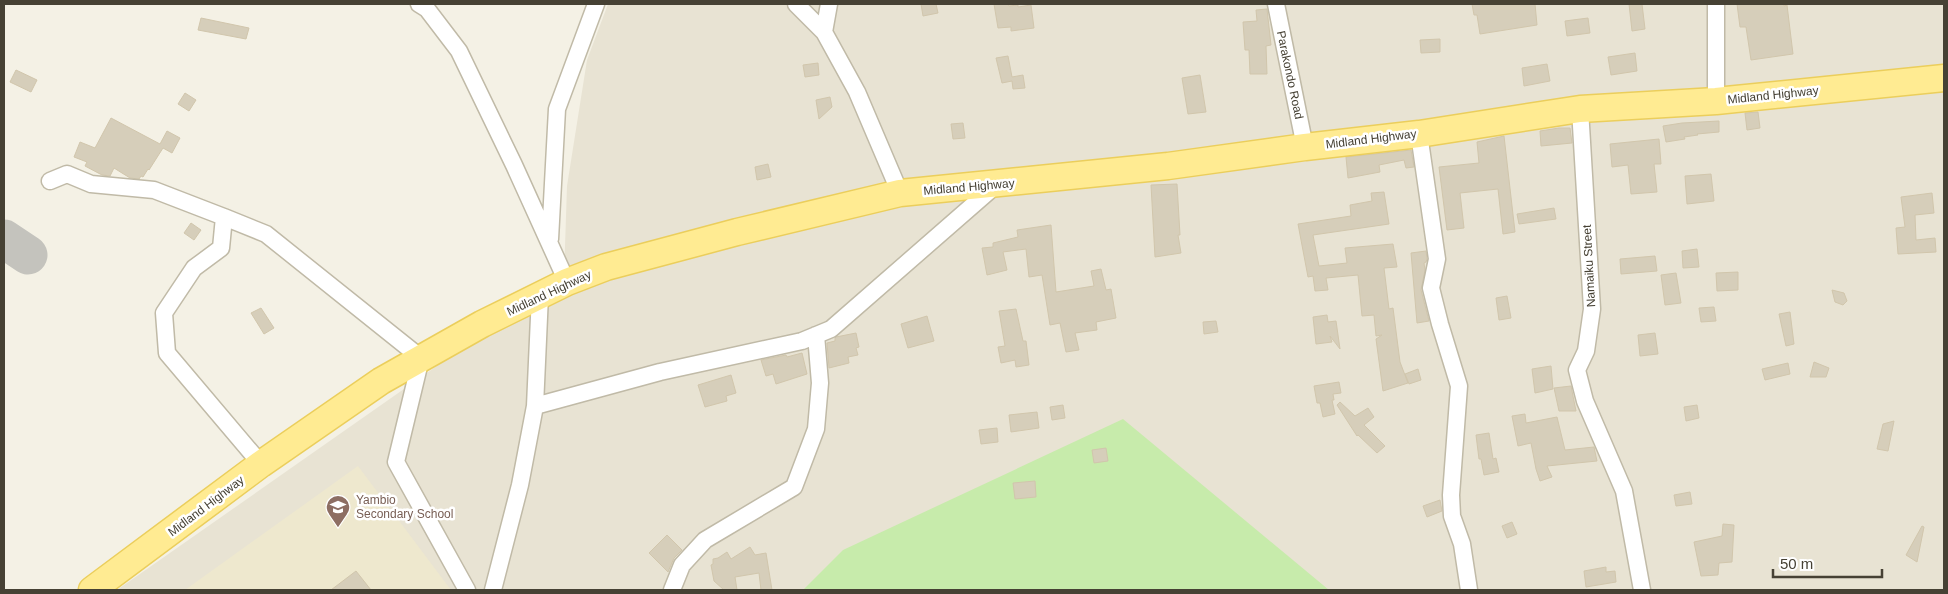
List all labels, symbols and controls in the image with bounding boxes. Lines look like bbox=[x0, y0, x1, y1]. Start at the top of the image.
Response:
street label: Parakondo Road bbox=[1274, 29, 1306, 121]
street label: Midland Highway bbox=[1727, 83, 1819, 107]
street label: Midland Highway bbox=[1325, 126, 1417, 152]
street label: Midland Highway bbox=[923, 176, 1015, 198]
street label: Namaiku Street bbox=[1580, 224, 1598, 308]
street label: Midland Highway bbox=[505, 267, 593, 319]
street label: Midland Highway bbox=[165, 473, 247, 539]
place label: Yambio Secondary School bbox=[356, 493, 453, 521]
school or university icon: Yambio Secondary School bbox=[325, 494, 351, 528]
scale bar bbox=[1773, 546, 1882, 578]
text: 50 m bbox=[1780, 555, 1813, 572]

